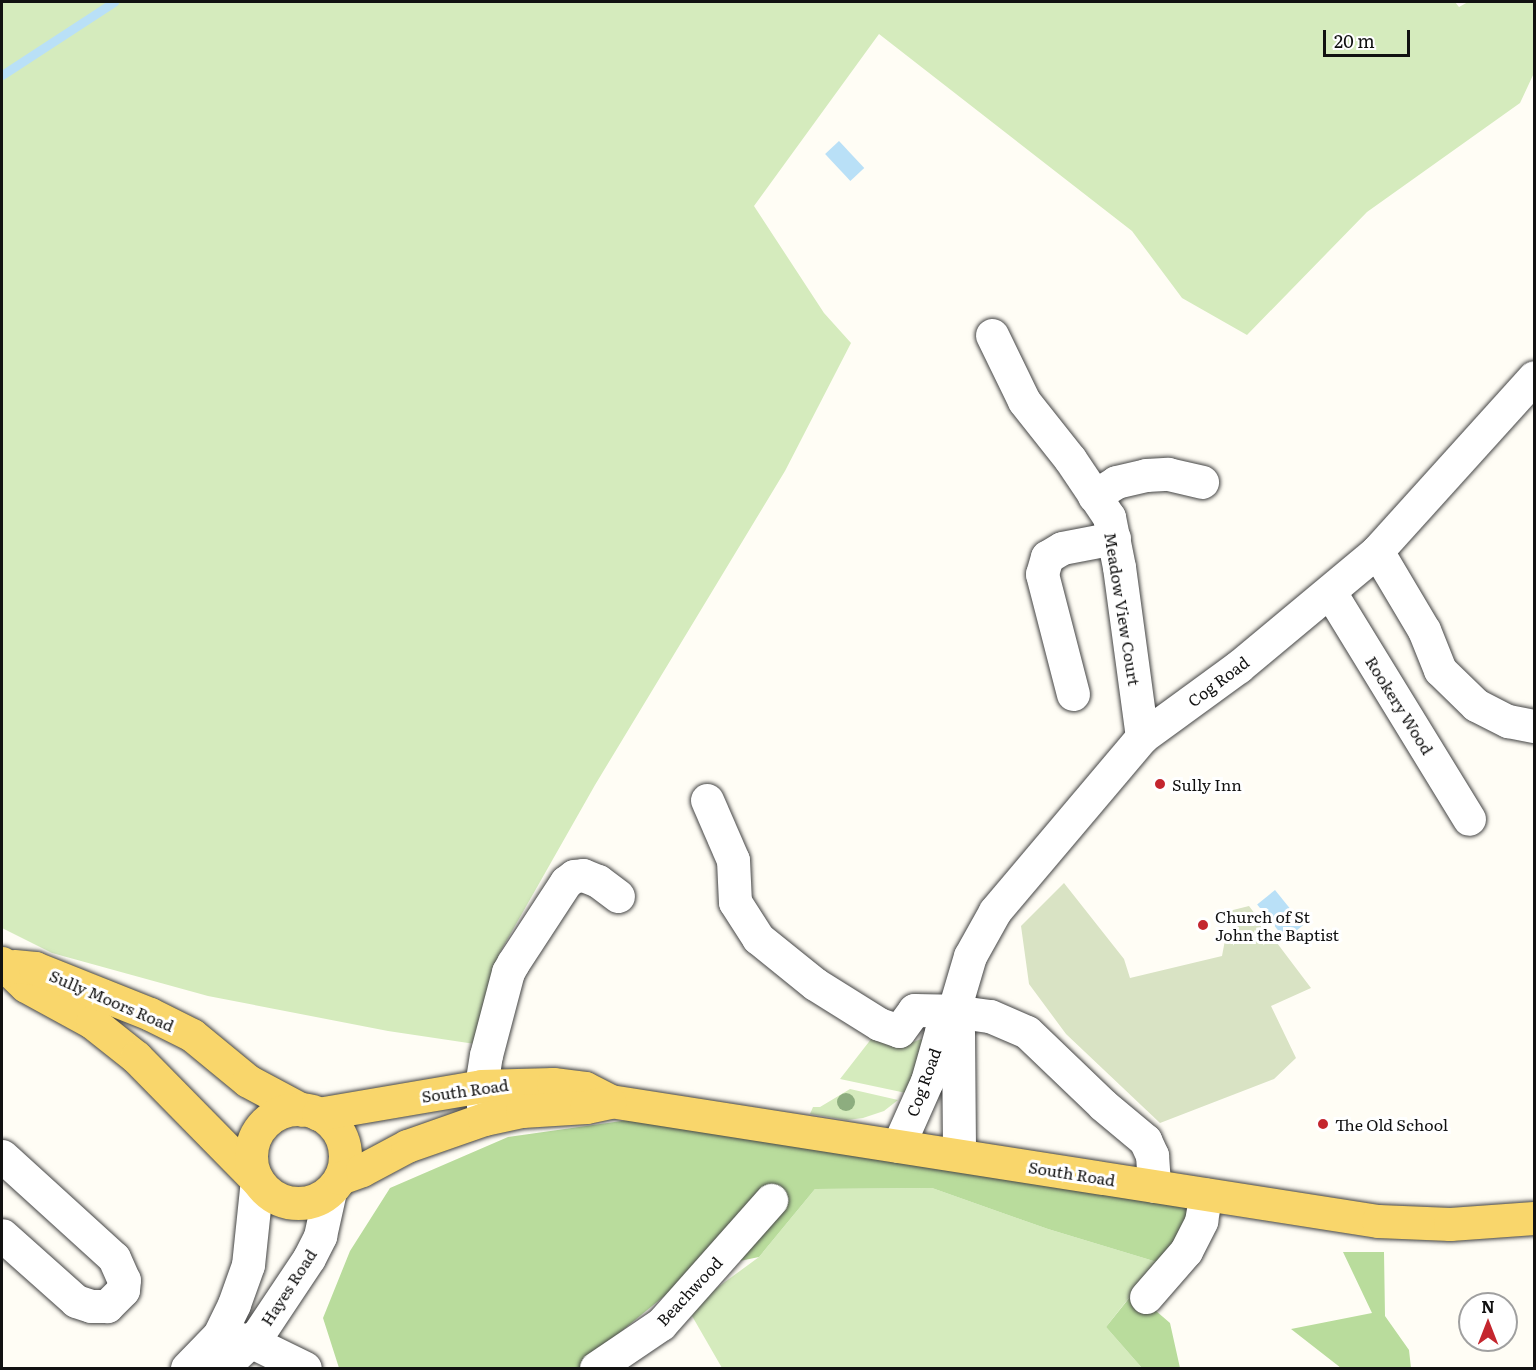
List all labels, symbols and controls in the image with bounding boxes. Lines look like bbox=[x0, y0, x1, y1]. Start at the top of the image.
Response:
scale bar bbox=[1326, 18, 1413, 56]
text: 20 m bbox=[1334, 27, 1375, 54]
street label: Meadow View Court bbox=[1101, 531, 1145, 687]
street label: Cog Road bbox=[1184, 652, 1252, 710]
street label: Rookery Wood bbox=[1362, 652, 1438, 758]
place label: Sully Inn bbox=[1172, 774, 1242, 794]
marker: Sully Inn bbox=[1153, 777, 1167, 791]
place label: Church of St John the Baptist bbox=[1215, 906, 1339, 944]
marker: Church of St John the Baptist bbox=[1196, 918, 1210, 932]
street label: Sully Moors Road bbox=[47, 965, 177, 1035]
street label: Cog Road bbox=[902, 1045, 944, 1119]
street label: South Road bbox=[420, 1074, 510, 1106]
place label: The Old School bbox=[1335, 1114, 1448, 1134]
marker: The Old School bbox=[1316, 1117, 1330, 1131]
street label: South Road bbox=[1027, 1157, 1117, 1189]
street label: Hayes Road bbox=[256, 1245, 320, 1329]
street label: Beachwood bbox=[652, 1253, 726, 1329]
north arrow bbox=[1458, 1292, 1518, 1352]
text: N bbox=[1481, 1294, 1495, 1318]

